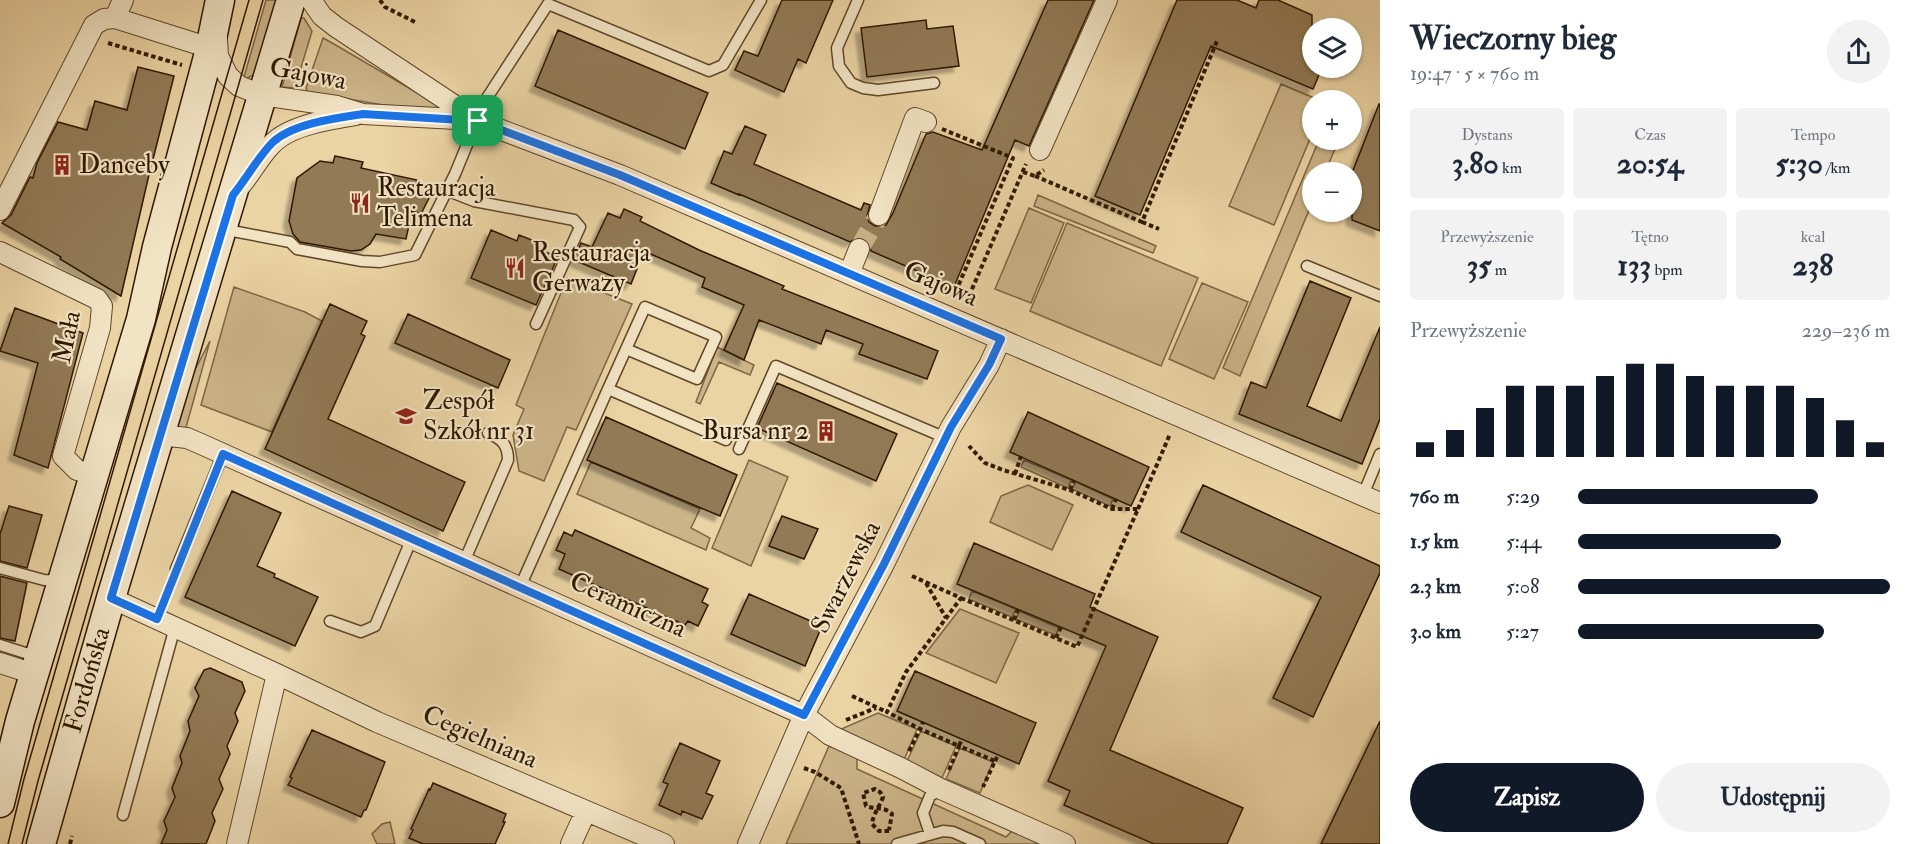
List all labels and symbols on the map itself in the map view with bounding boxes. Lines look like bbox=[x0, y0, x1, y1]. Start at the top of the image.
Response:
street label: Gajowa bbox=[267, 51, 349, 97]
pin bbox=[452, 95, 503, 146]
place label: Danceby bbox=[79, 149, 170, 181]
building icon: Danceby bbox=[50, 153, 74, 177]
place label: Restauracja Telimena bbox=[377, 172, 496, 234]
restaurant icon: Restauracja Telimena bbox=[348, 191, 372, 215]
place label: Restauracja Gerwazy bbox=[532, 237, 651, 299]
street label: Gajowa bbox=[899, 254, 983, 314]
restaurant icon: Restauracja Gerwazy bbox=[503, 256, 527, 280]
street label: Mała bbox=[46, 307, 88, 366]
place label: Zespół Szkół nr 31 bbox=[423, 385, 534, 447]
school or university icon: Zespół Szkół nr 31 bbox=[394, 404, 418, 428]
place label: Bursa nr 2 bbox=[702, 415, 809, 447]
building icon: Bursa nr 2 bbox=[814, 419, 838, 443]
street label: Swarzewska bbox=[804, 515, 888, 639]
street label: Ceramiczna bbox=[565, 565, 692, 645]
street label: Fordońska bbox=[57, 623, 117, 736]
street label: Cegielniana bbox=[418, 698, 543, 776]

